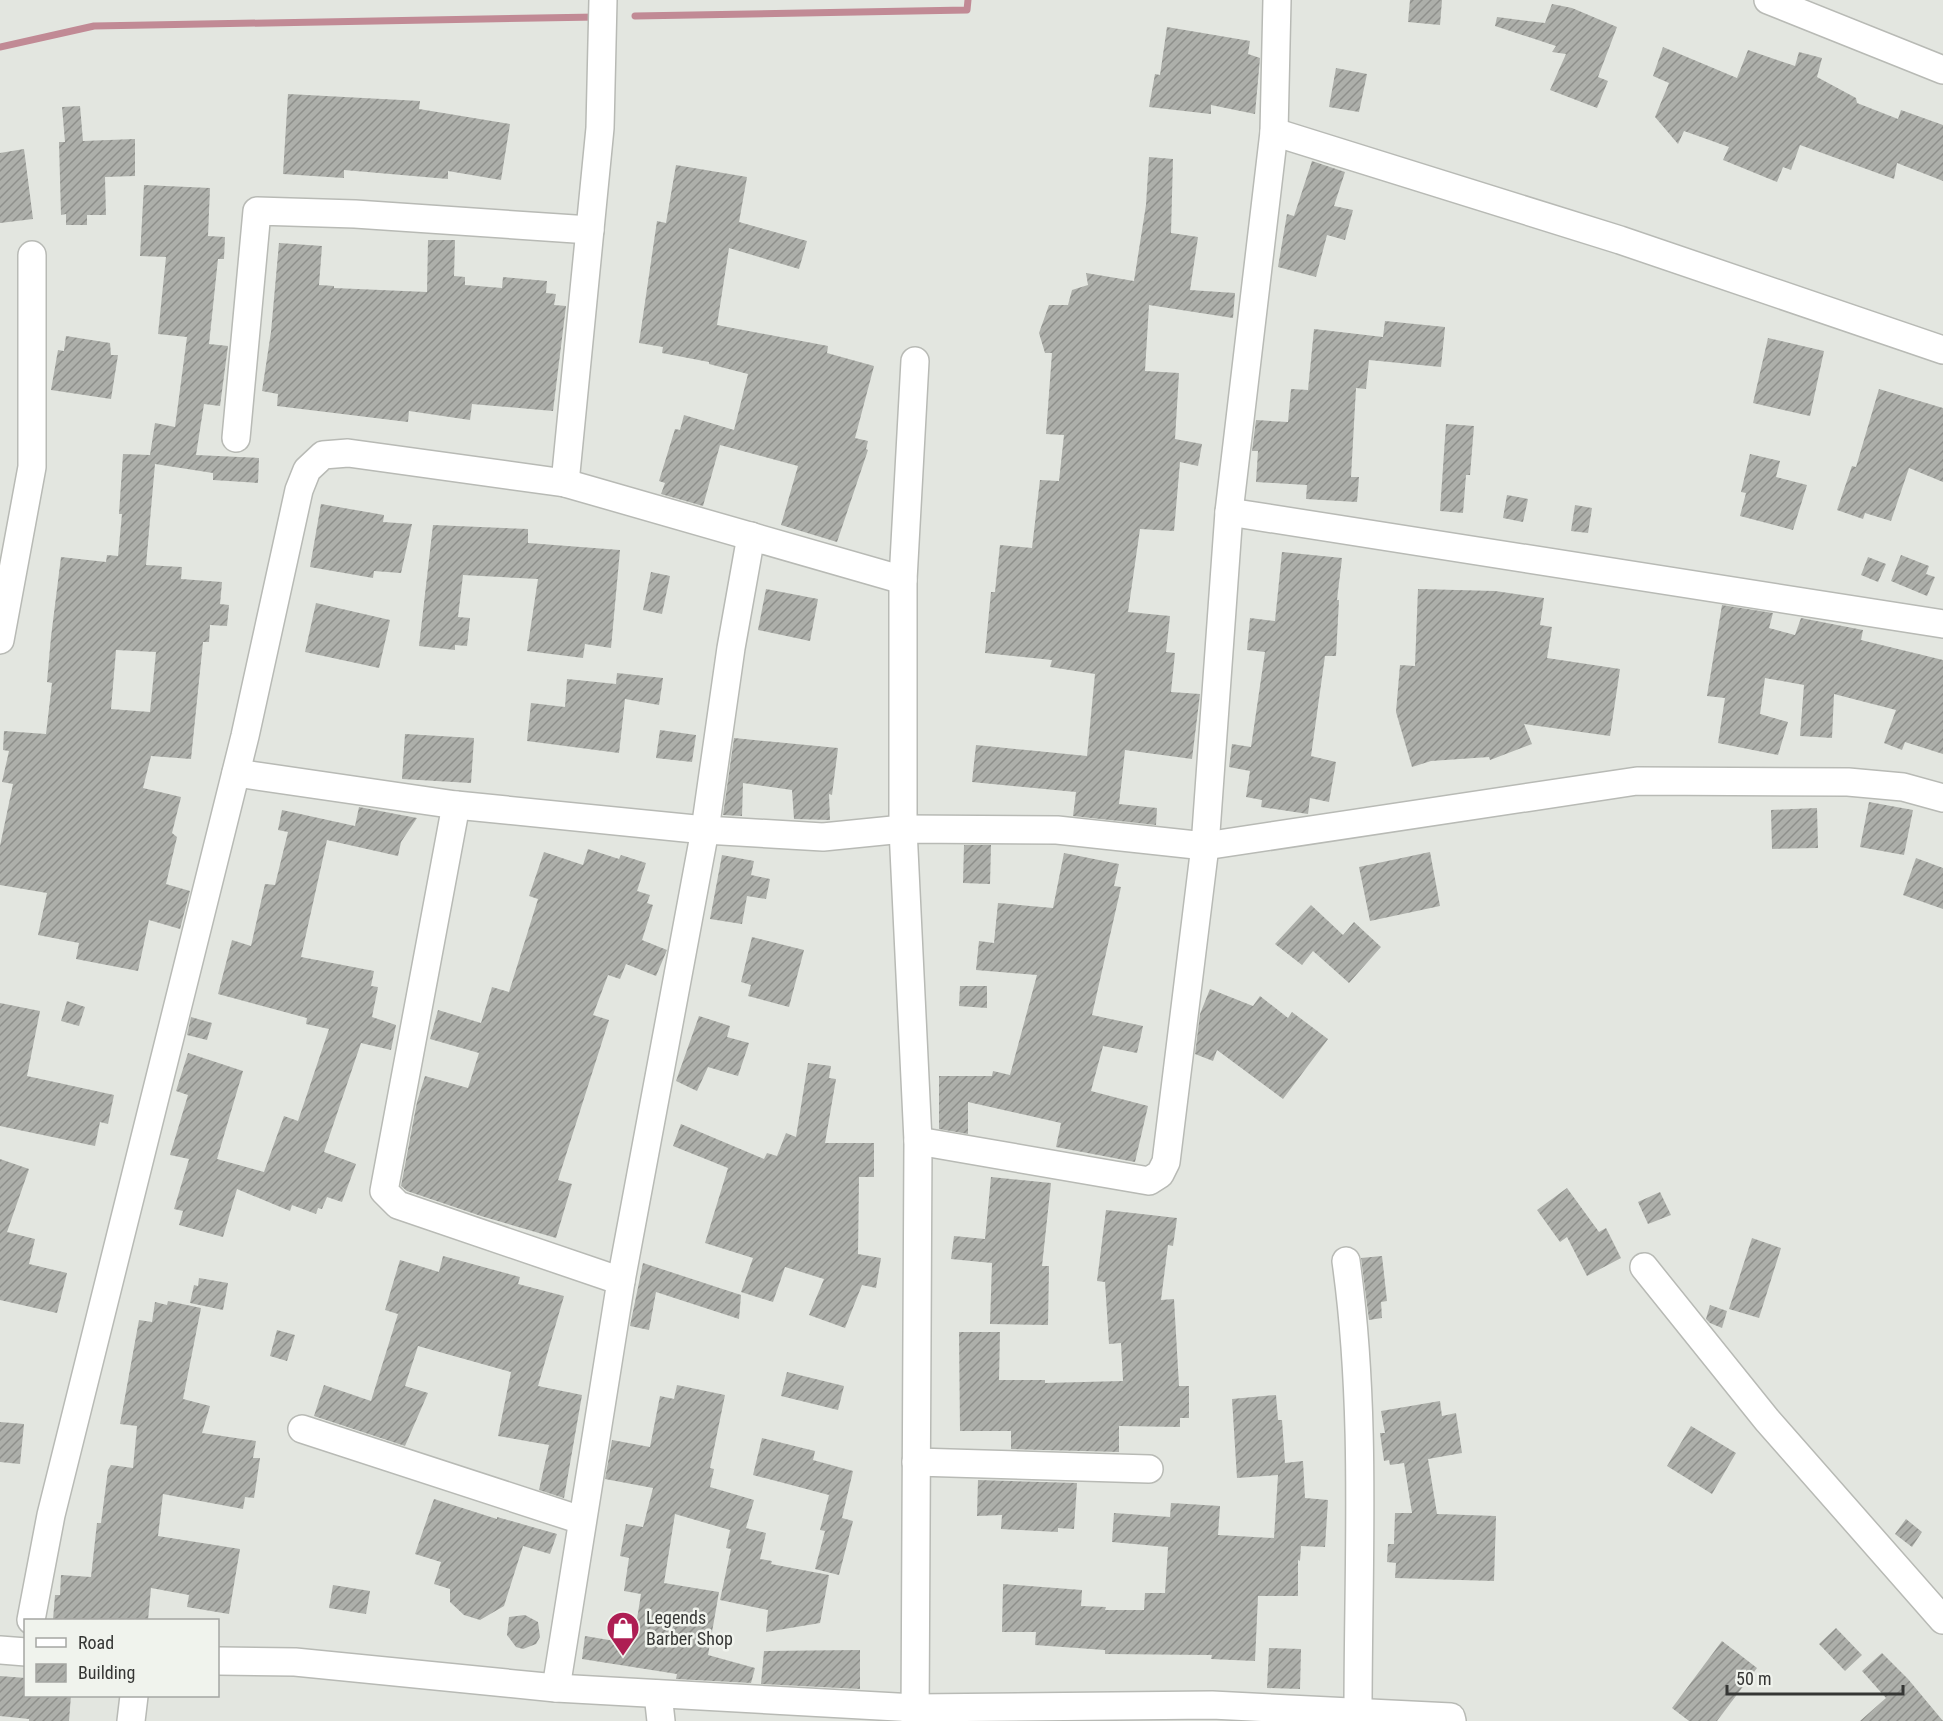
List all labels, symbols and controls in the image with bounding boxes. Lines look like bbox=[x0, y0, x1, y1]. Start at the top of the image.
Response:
place label: Legends Barber Shop bbox=[646, 1607, 733, 1649]
shop icon: Legends Barber Shop bbox=[605, 1610, 641, 1657]
legend bbox=[24, 1619, 219, 1697]
text: Road bbox=[78, 1632, 114, 1653]
scale bar bbox=[1727, 1658, 1902, 1696]
text: Building bbox=[78, 1662, 135, 1683]
text: 50 m bbox=[1736, 1668, 1771, 1689]

